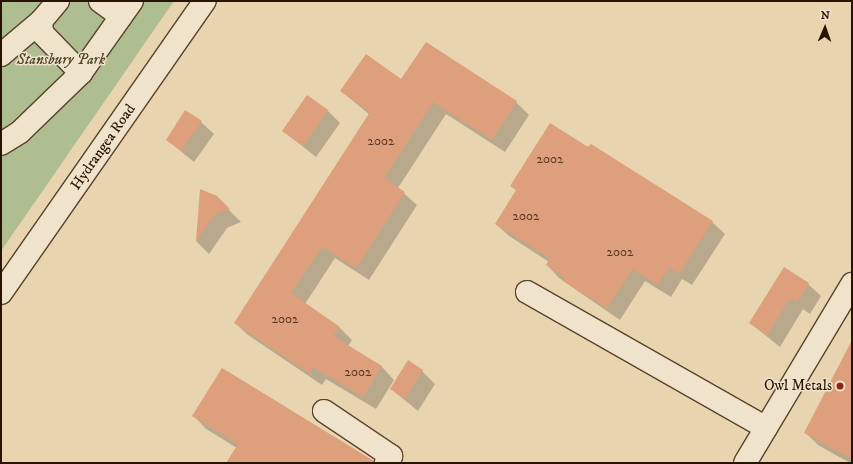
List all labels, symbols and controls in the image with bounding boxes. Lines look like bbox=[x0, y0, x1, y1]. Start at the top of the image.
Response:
north arrow bbox=[805, 8, 845, 48]
text: N bbox=[821, 9, 830, 23]
park label: Stansbury Park bbox=[17, 51, 105, 69]
street label: Hydrangea Road bbox=[67, 101, 139, 193]
house number: 2002 bbox=[368, 133, 394, 149]
house number: 2002 bbox=[537, 151, 563, 167]
house number: 2002 bbox=[513, 208, 539, 224]
house number: 2002 bbox=[607, 244, 633, 260]
house number: 2002 bbox=[272, 311, 298, 327]
house number: 2002 bbox=[345, 364, 371, 380]
place label: Owl Metals bbox=[764, 377, 832, 395]
marker: Owl Metals bbox=[835, 381, 845, 391]

